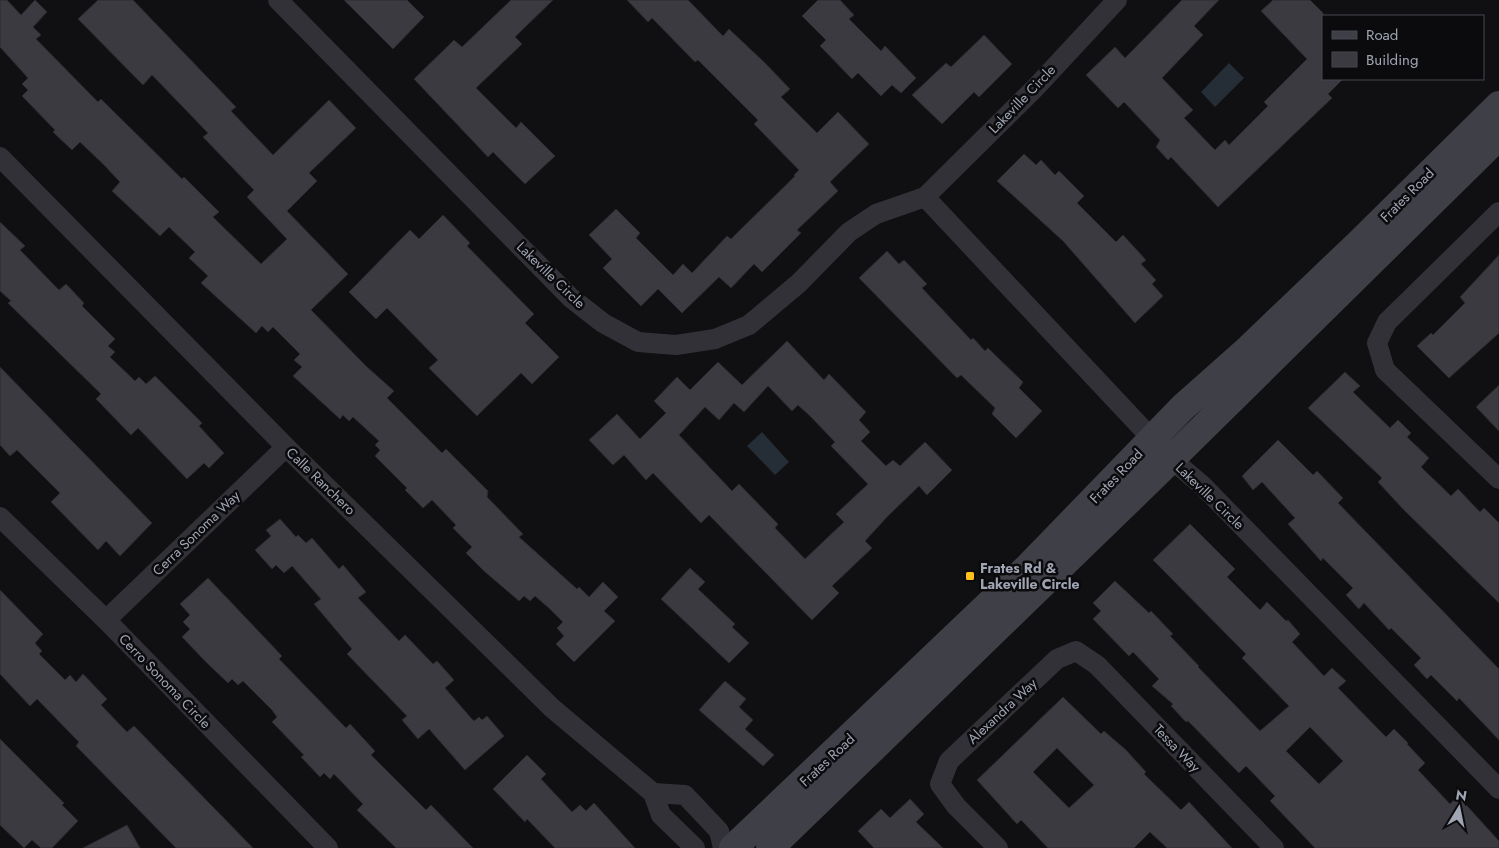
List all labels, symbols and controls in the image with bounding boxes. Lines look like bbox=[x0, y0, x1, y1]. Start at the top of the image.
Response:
legend bbox=[1322, 15, 1484, 80]
text: Road bbox=[1366, 24, 1398, 46]
text: Building bbox=[1366, 49, 1418, 71]
street label: Lakeville Circle bbox=[984, 60, 1060, 138]
street label: Frates Road bbox=[1376, 164, 1438, 226]
street label: Lakeville Circle bbox=[512, 237, 590, 313]
street label: Calle Ranchero bbox=[282, 443, 360, 520]
street label: Frates Road bbox=[1085, 444, 1147, 508]
street label: Lakeville Circle bbox=[1171, 458, 1249, 534]
street label: Cerra Sonoma Way bbox=[148, 485, 245, 580]
place label: Frates Rd & Lakeville Circle bbox=[980, 558, 1080, 594]
marker: Frates Rd & Lakeville Circle bbox=[964, 570, 976, 582]
street label: Cerro Sonoma Circle bbox=[114, 629, 216, 733]
street label: Alexandra Way bbox=[963, 673, 1042, 748]
street label: Tessa Way bbox=[1149, 720, 1206, 777]
street label: Frates Road bbox=[795, 729, 859, 791]
north arrow bbox=[1434, 783, 1484, 833]
text: N bbox=[1454, 784, 1468, 806]

